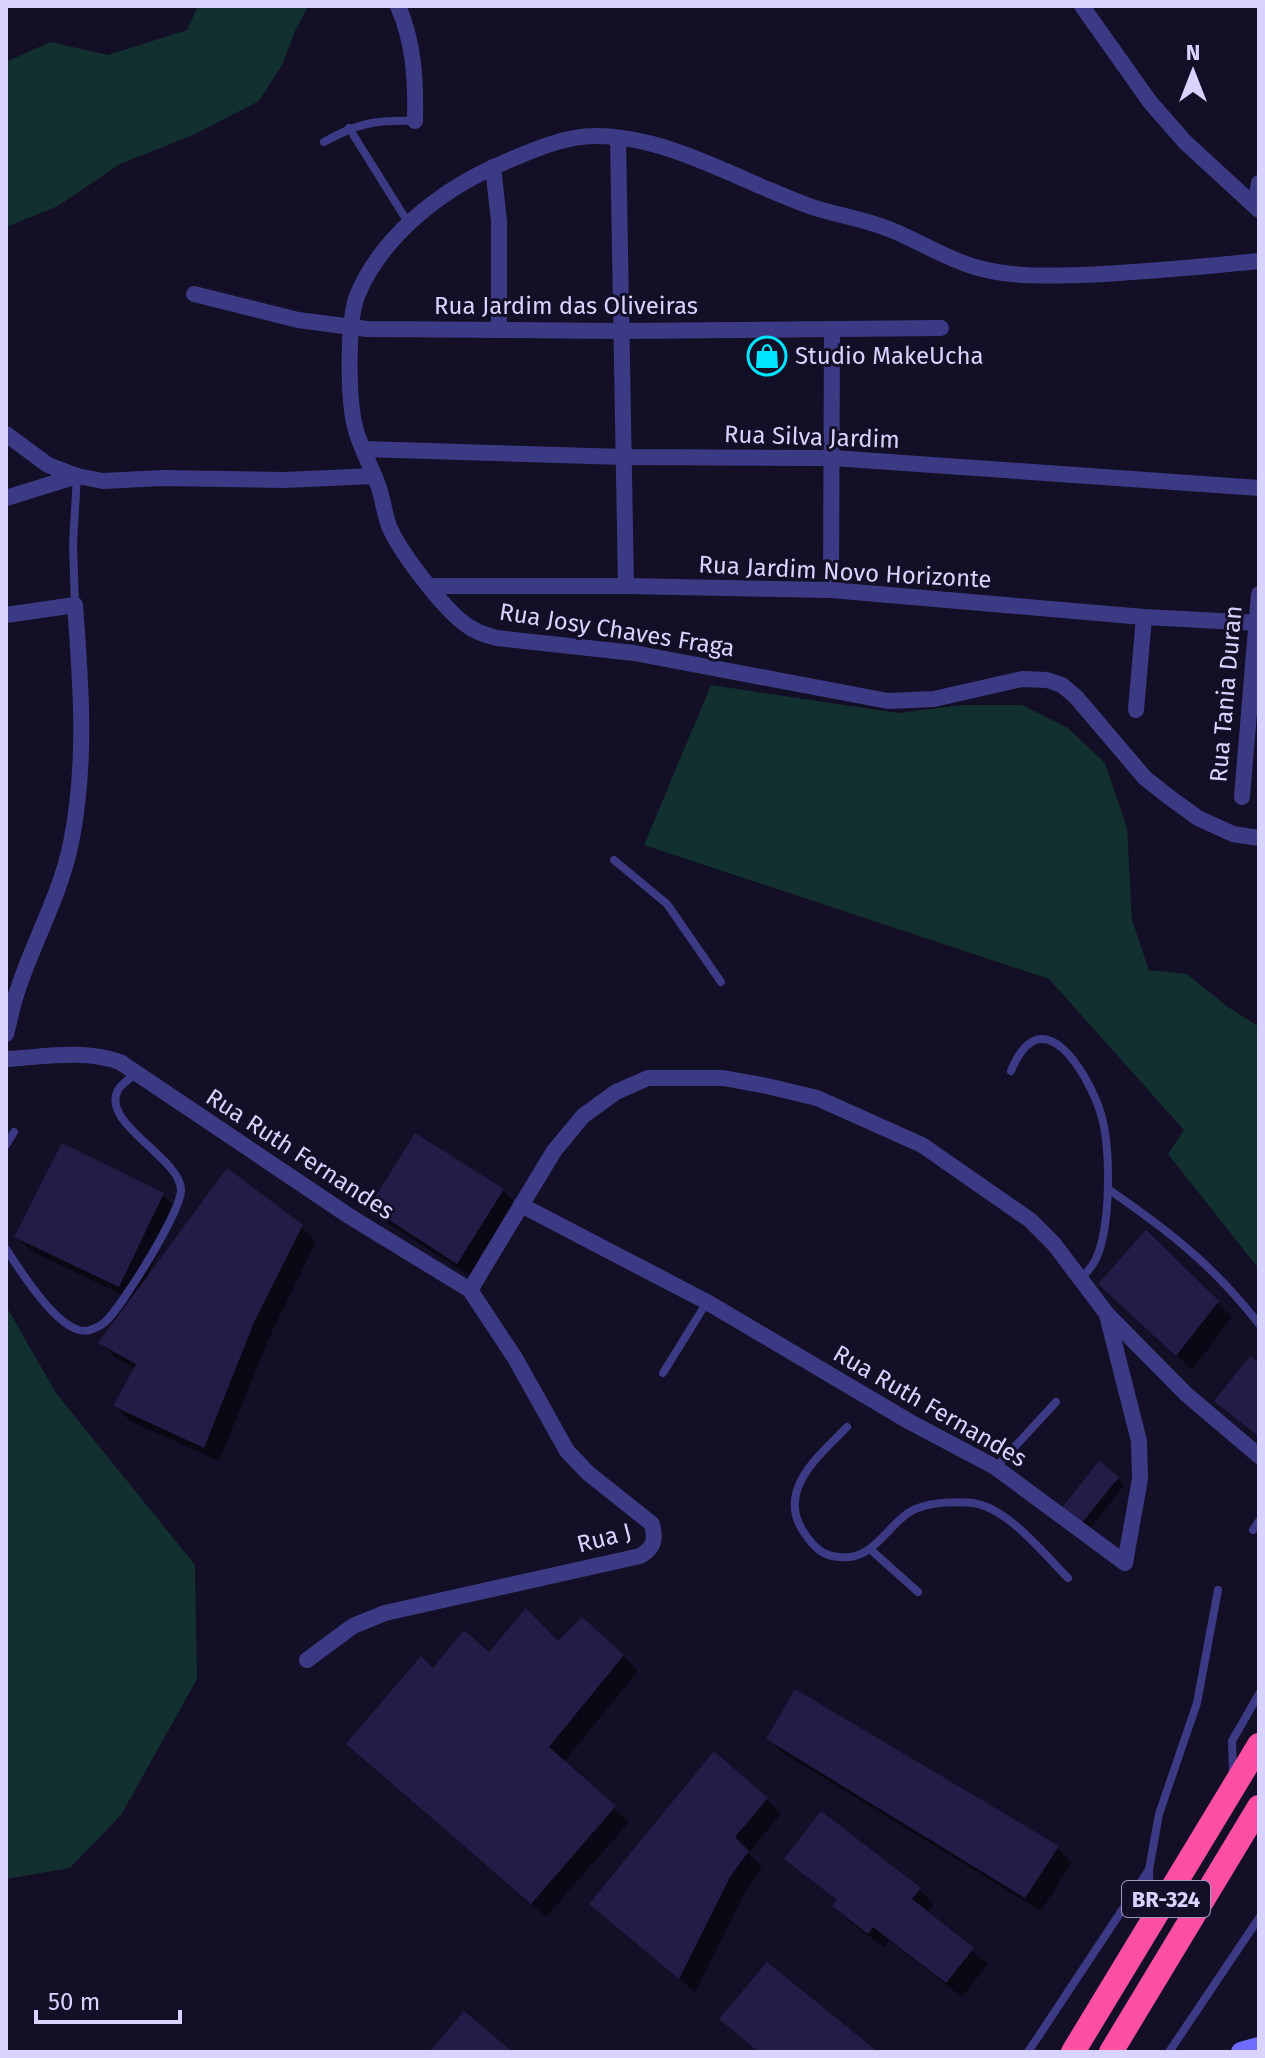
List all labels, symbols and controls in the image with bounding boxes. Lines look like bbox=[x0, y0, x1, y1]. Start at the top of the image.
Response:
north arrow bbox=[1153, 32, 1233, 112]
text: N bbox=[1186, 39, 1200, 66]
street label: Rua Jardim das Oliveiras bbox=[434, 292, 698, 320]
shop icon: Studio MakeUcha bbox=[746, 335, 788, 377]
place label: Studio MakeUcha bbox=[795, 342, 984, 370]
street label: Rua Silva Jardim bbox=[724, 420, 900, 454]
street label: Rua Jardim Novo Horizonte bbox=[698, 550, 992, 594]
street label: Rua Josy Chaves Fraga bbox=[497, 598, 737, 662]
street label: Rua Tania Duran bbox=[1204, 604, 1248, 784]
street label: Rua Ruth Fernandes bbox=[201, 1083, 399, 1225]
street label: Rua Ruth Fernandes bbox=[828, 1339, 1032, 1473]
street label: Rua J bbox=[574, 1517, 634, 1559]
road number: BR-324 bbox=[1122, 1881, 1210, 1917]
scale bar bbox=[36, 1974, 180, 2024]
text: 50 m bbox=[48, 1988, 100, 2016]

